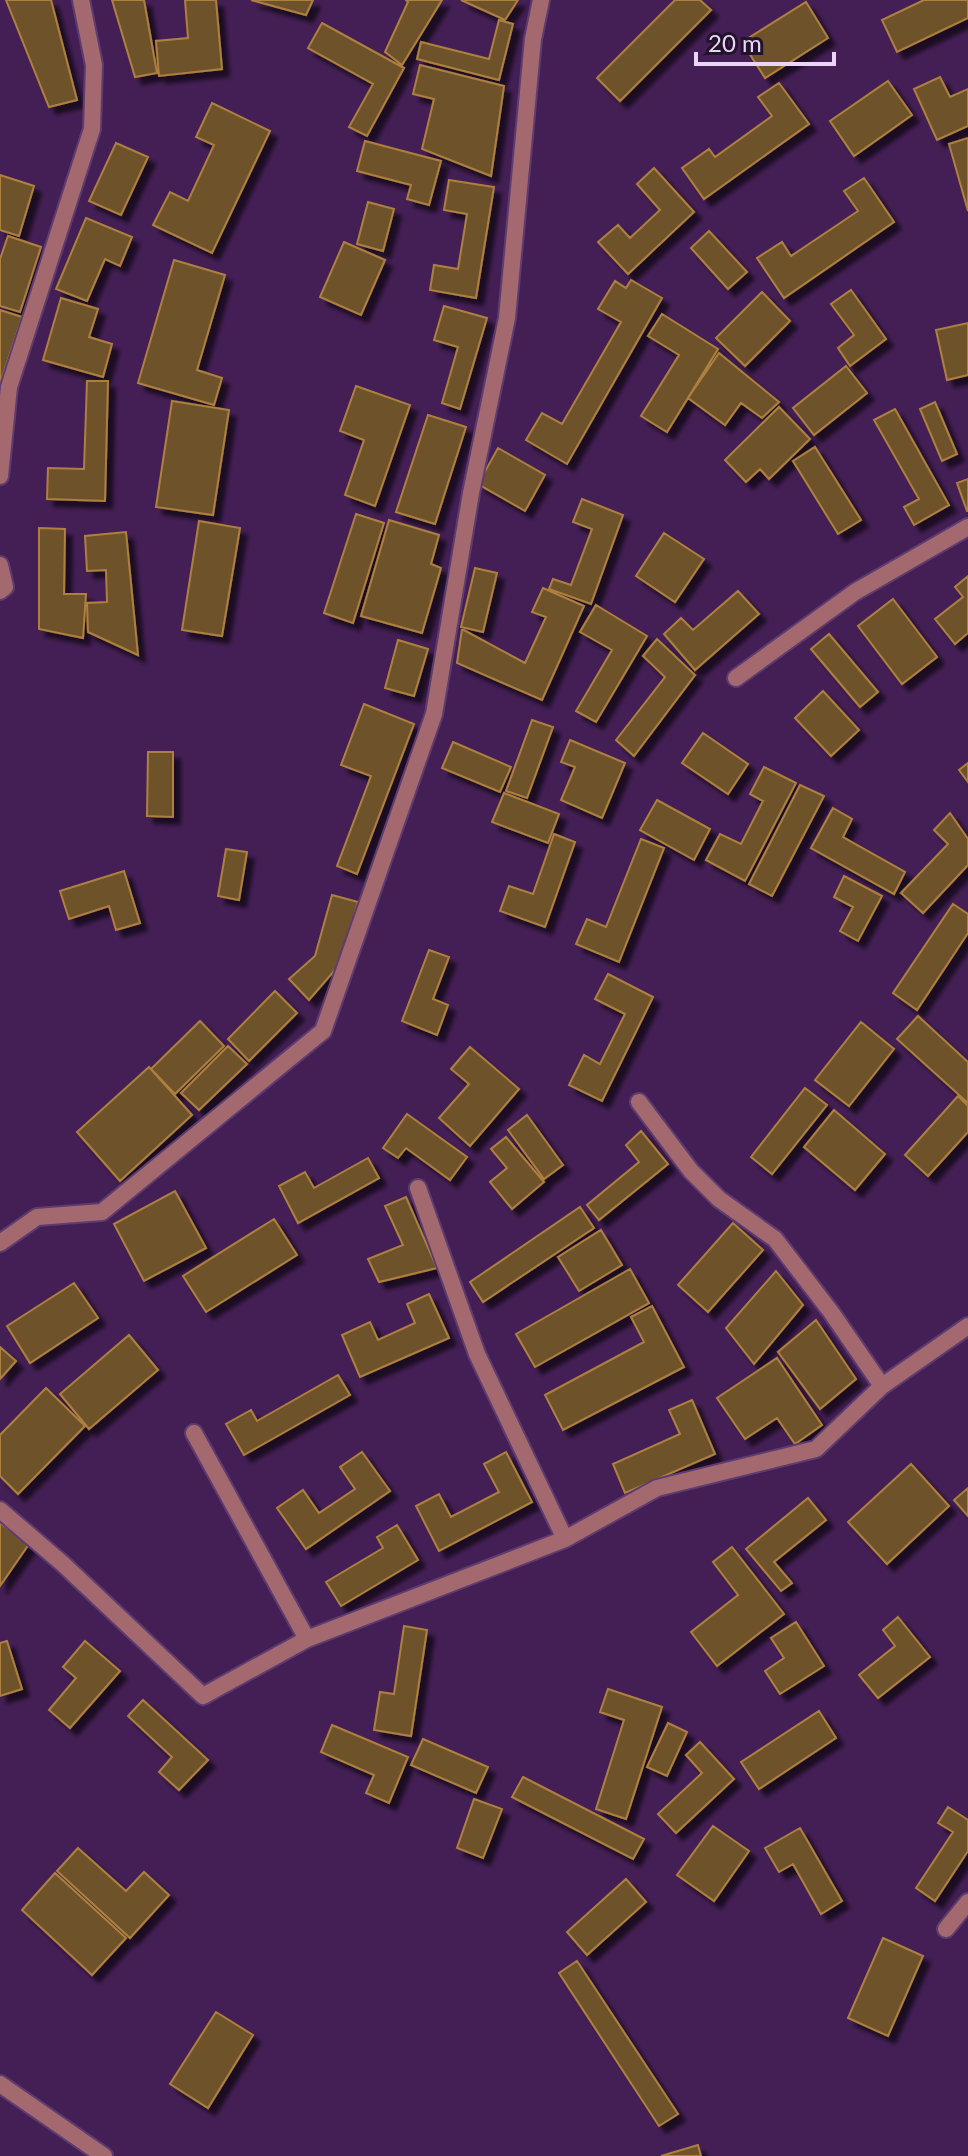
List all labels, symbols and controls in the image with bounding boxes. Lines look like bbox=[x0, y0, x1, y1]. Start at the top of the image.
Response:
scale bar bbox=[696, 16, 834, 66]
text: 20 m bbox=[708, 28, 762, 57]

